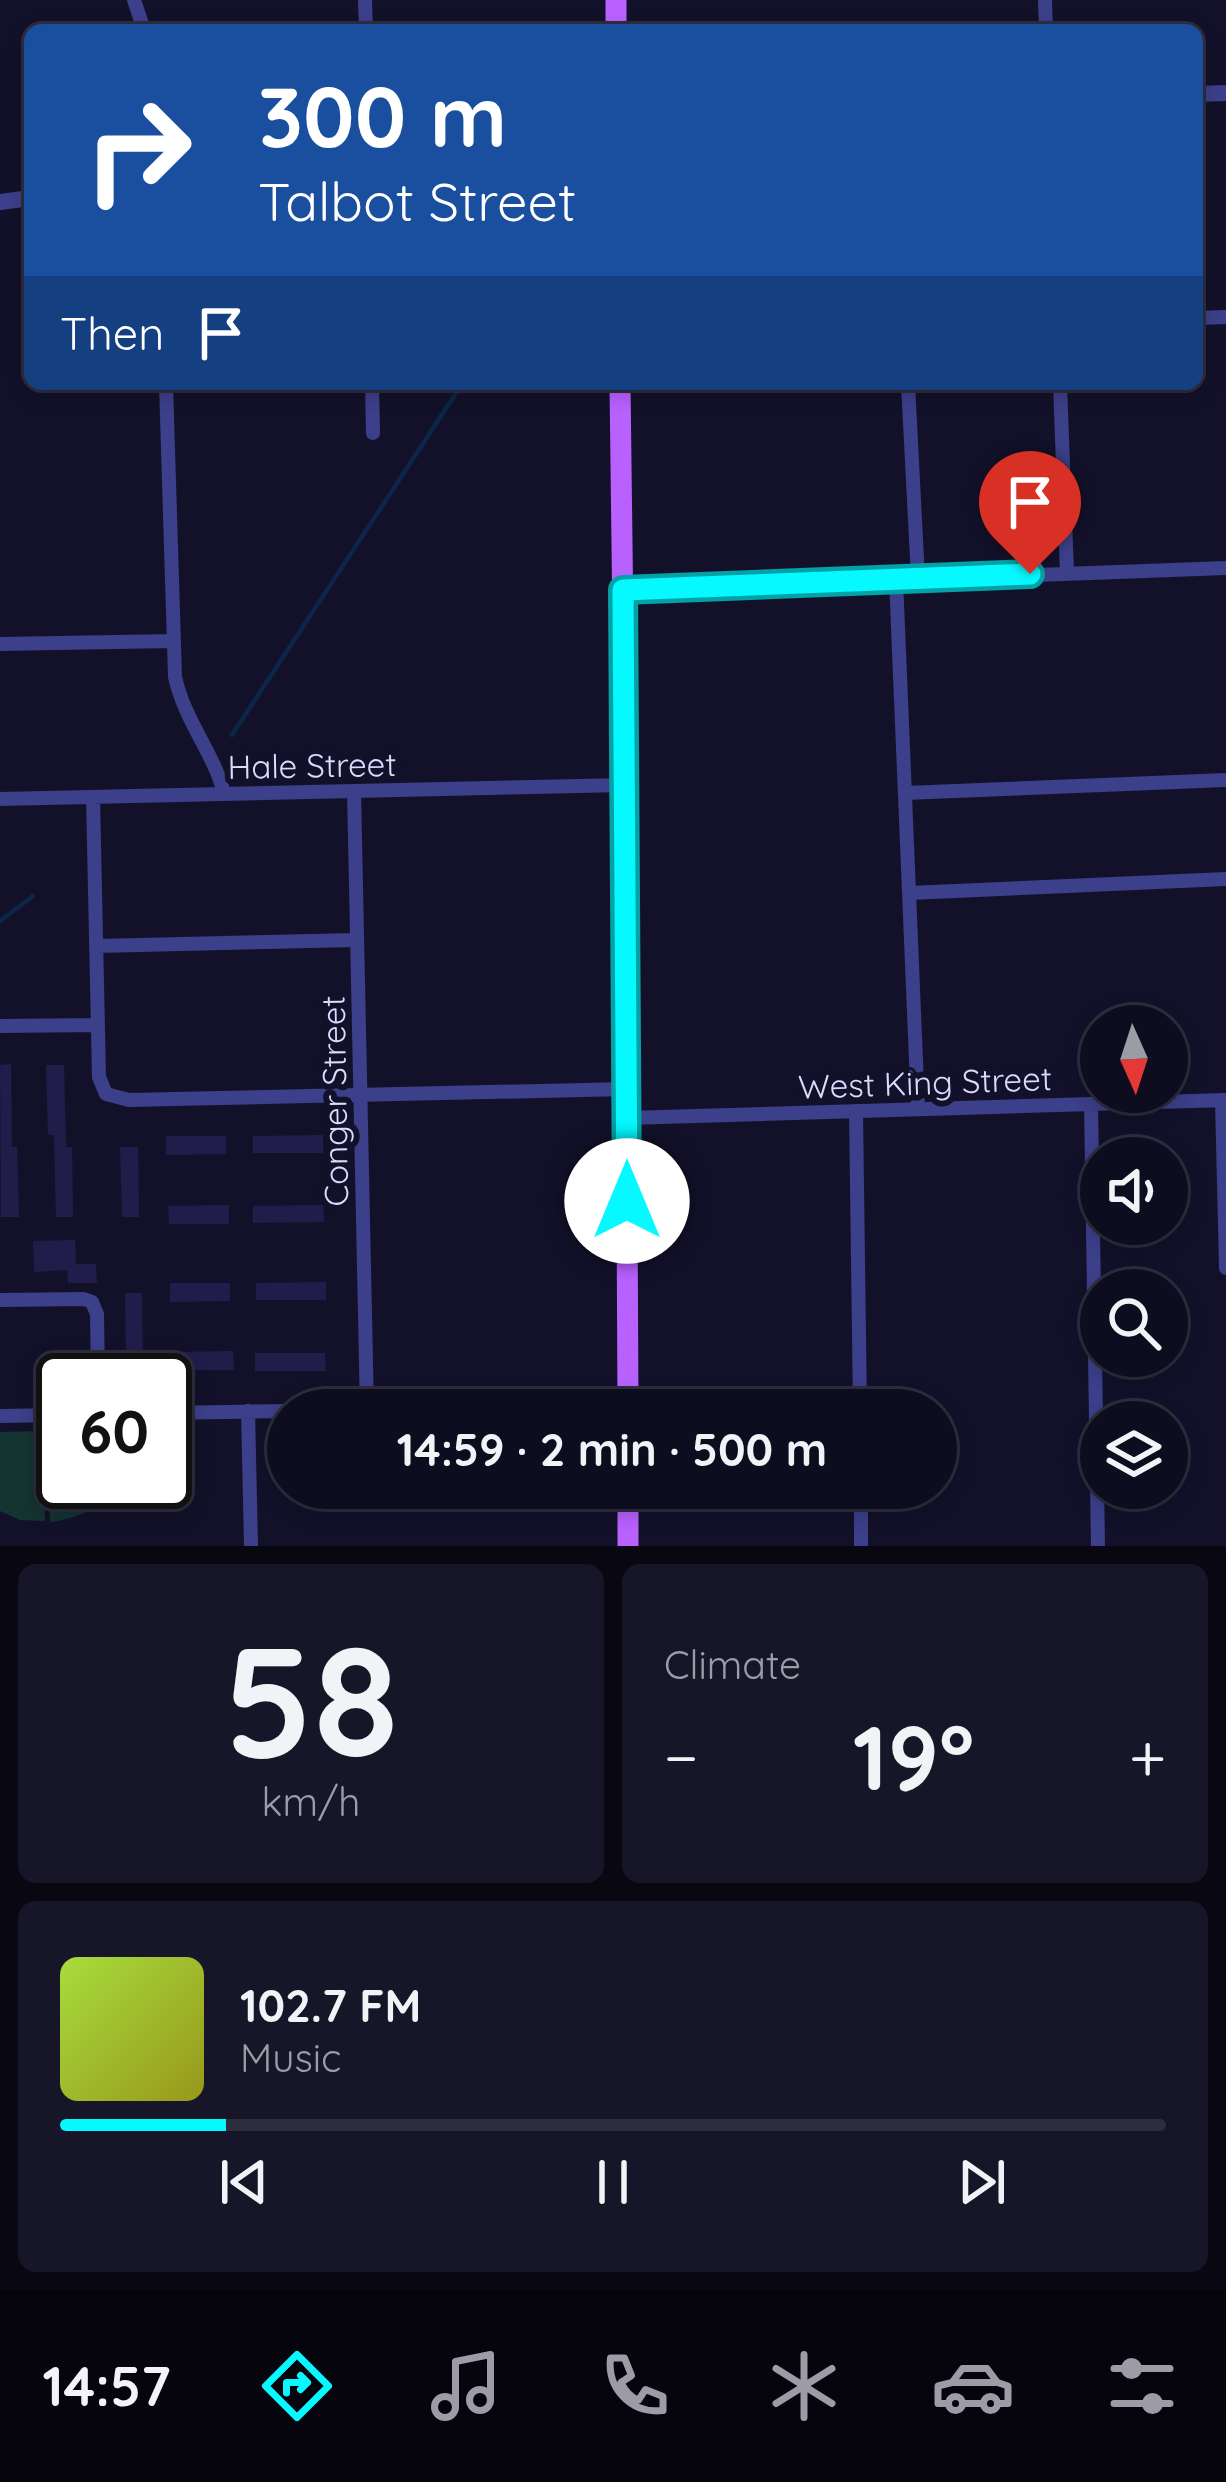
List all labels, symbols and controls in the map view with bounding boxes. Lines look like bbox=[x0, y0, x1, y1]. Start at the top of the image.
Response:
text: 300 m bbox=[258, 63, 507, 168]
icon: right bbox=[60, 72, 216, 228]
text: Talbot Street bbox=[258, 167, 576, 235]
icon: arrive bbox=[188, 300, 254, 366]
text: Then bbox=[60, 305, 164, 361]
pin bbox=[979, 451, 1081, 574]
icon: arrive bbox=[997, 469, 1063, 535]
street label: Hale Street bbox=[227, 743, 397, 787]
street label: Conger Street bbox=[312, 995, 356, 1207]
north arrow bbox=[1080, 1005, 1188, 1113]
map controls bbox=[1080, 1005, 1188, 1509]
street label: West King Street bbox=[797, 1057, 1053, 1107]
button: sound bbox=[1080, 1137, 1188, 1245]
position arrow bbox=[564, 1138, 690, 1264]
button: search bbox=[1080, 1269, 1188, 1377]
speed limit sign: 60 bbox=[36, 1353, 192, 1509]
button: layers bbox=[1080, 1401, 1188, 1509]
text: 14:59 · 2 min · 500 m bbox=[397, 1421, 827, 1477]
text: 58 bbox=[223, 1601, 399, 1796]
text: Climate bbox=[664, 1640, 801, 1689]
text: 19° bbox=[853, 1700, 974, 1813]
text: − bbox=[664, 1715, 698, 1798]
text: + bbox=[1129, 1715, 1166, 1798]
text: km/h bbox=[262, 1777, 360, 1826]
text: 102.7 FM bbox=[240, 1977, 421, 2033]
text: Music bbox=[240, 2033, 341, 2082]
icon: previous bbox=[211, 2149, 277, 2215]
icon: pause bbox=[580, 2149, 646, 2215]
icon: next bbox=[949, 2149, 1015, 2215]
icon: directions bbox=[255, 2344, 339, 2428]
icon: music bbox=[424, 2344, 508, 2428]
icon: phone bbox=[593, 2344, 677, 2428]
icon: climate bbox=[762, 2344, 846, 2428]
icon: car bbox=[931, 2344, 1015, 2428]
icon: filters bbox=[1100, 2344, 1184, 2428]
text: 14:57 bbox=[42, 2352, 171, 2420]

